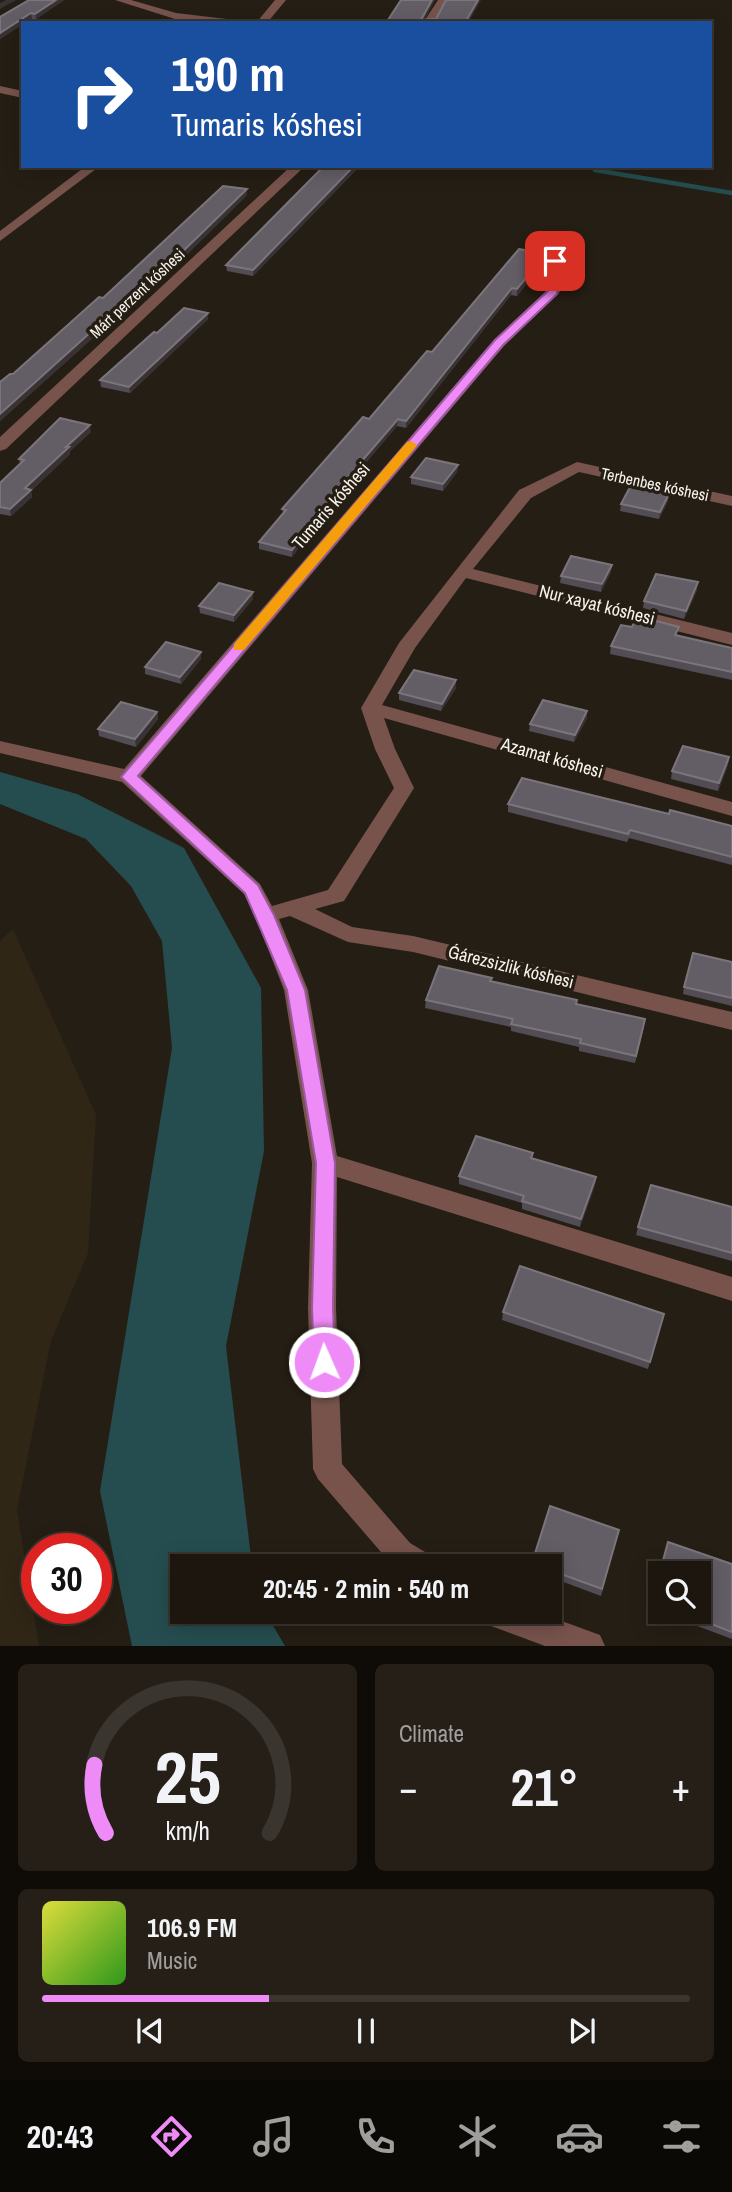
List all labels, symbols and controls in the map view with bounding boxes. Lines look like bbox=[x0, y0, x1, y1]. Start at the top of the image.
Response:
text: 190 m bbox=[171, 40, 285, 106]
icon: right bbox=[56, 49, 147, 140]
text: Tumaris kóshesi bbox=[171, 103, 363, 146]
pin bbox=[525, 231, 585, 291]
icon: arrive bbox=[536, 242, 574, 280]
street label: Márt perzent kóshesi bbox=[85, 243, 189, 343]
street label: Tumaris kóshesi bbox=[286, 457, 375, 555]
street label: Terbenbes kóshesi bbox=[599, 462, 711, 506]
street label: Nur xayat kóshesi bbox=[537, 578, 657, 631]
street label: Azamat kóshesi bbox=[497, 731, 606, 784]
street label: Ǵárezsizlik kóshesi bbox=[446, 939, 577, 994]
position arrow bbox=[287, 1325, 361, 1399]
speed limit sign: 30 bbox=[21, 1533, 112, 1624]
map controls bbox=[648, 1561, 711, 1624]
button: search bbox=[648, 1561, 711, 1624]
text: 20:45 · 2 min · 540 m bbox=[263, 1571, 469, 1606]
text: Climate bbox=[399, 1718, 464, 1749]
text: 25 bbox=[154, 1729, 221, 1827]
text: 21° bbox=[510, 1752, 579, 1822]
text: − bbox=[399, 1762, 417, 1813]
text: + bbox=[672, 1762, 690, 1813]
text: km/h bbox=[165, 1814, 210, 1848]
text: 106.9 FM bbox=[147, 1910, 237, 1945]
text: Music bbox=[147, 1945, 197, 1976]
icon: previous bbox=[131, 2012, 169, 2050]
icon: pause bbox=[347, 2012, 385, 2050]
icon: next bbox=[563, 2012, 601, 2050]
icon: directions bbox=[147, 2112, 196, 2161]
icon: music bbox=[249, 2112, 298, 2161]
icon: phone bbox=[351, 2112, 400, 2161]
icon: climate bbox=[453, 2112, 502, 2161]
icon: car bbox=[555, 2112, 604, 2161]
icon: filters bbox=[657, 2112, 706, 2161]
text: 20:43 bbox=[26, 2115, 94, 2158]

